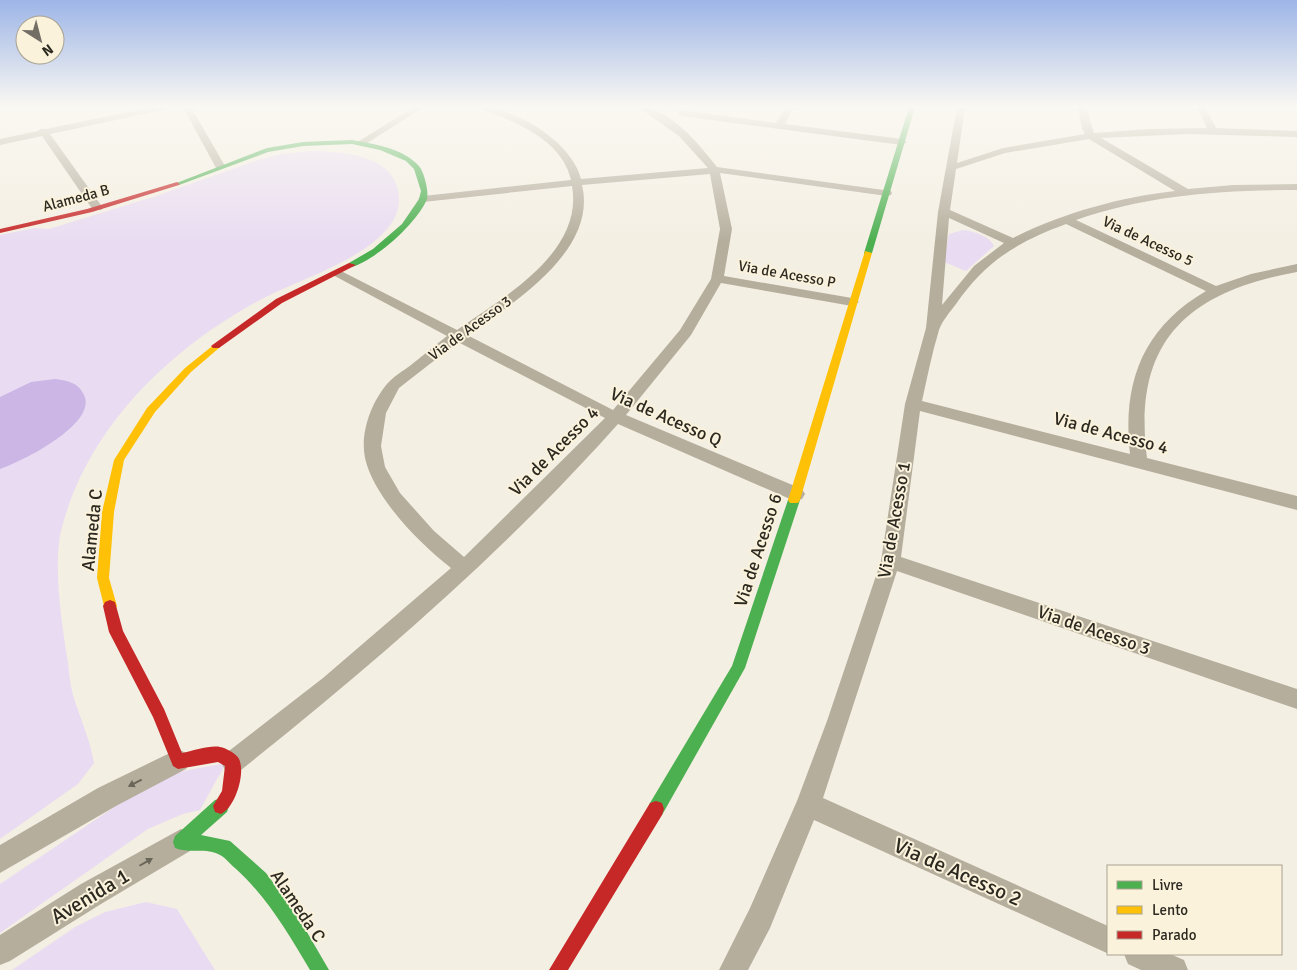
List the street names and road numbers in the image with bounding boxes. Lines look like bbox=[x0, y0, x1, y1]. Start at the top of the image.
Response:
street label: Alameda B bbox=[41, 180, 111, 216]
street label: Via de Acesso 5 bbox=[1100, 212, 1196, 270]
street label: Via de Acesso P bbox=[737, 257, 837, 291]
street label: Via de Acesso 3 bbox=[425, 292, 515, 364]
street label: Via de Acesso Q bbox=[607, 383, 725, 451]
street label: Via de Acesso 4 bbox=[505, 401, 604, 500]
street label: Via de Acesso 4 bbox=[1051, 407, 1171, 459]
street label: Via de Acesso 1 bbox=[873, 460, 915, 580]
street label: Alameda C bbox=[77, 488, 107, 572]
street label: Via de Acesso 6 bbox=[729, 491, 787, 609]
street label: Via de Acesso 3 bbox=[1035, 600, 1153, 660]
street label: Via de Acesso 2 bbox=[890, 832, 1026, 912]
street label: Avenida 1 bbox=[46, 862, 134, 930]
street label: Alameda C bbox=[266, 866, 330, 946]

